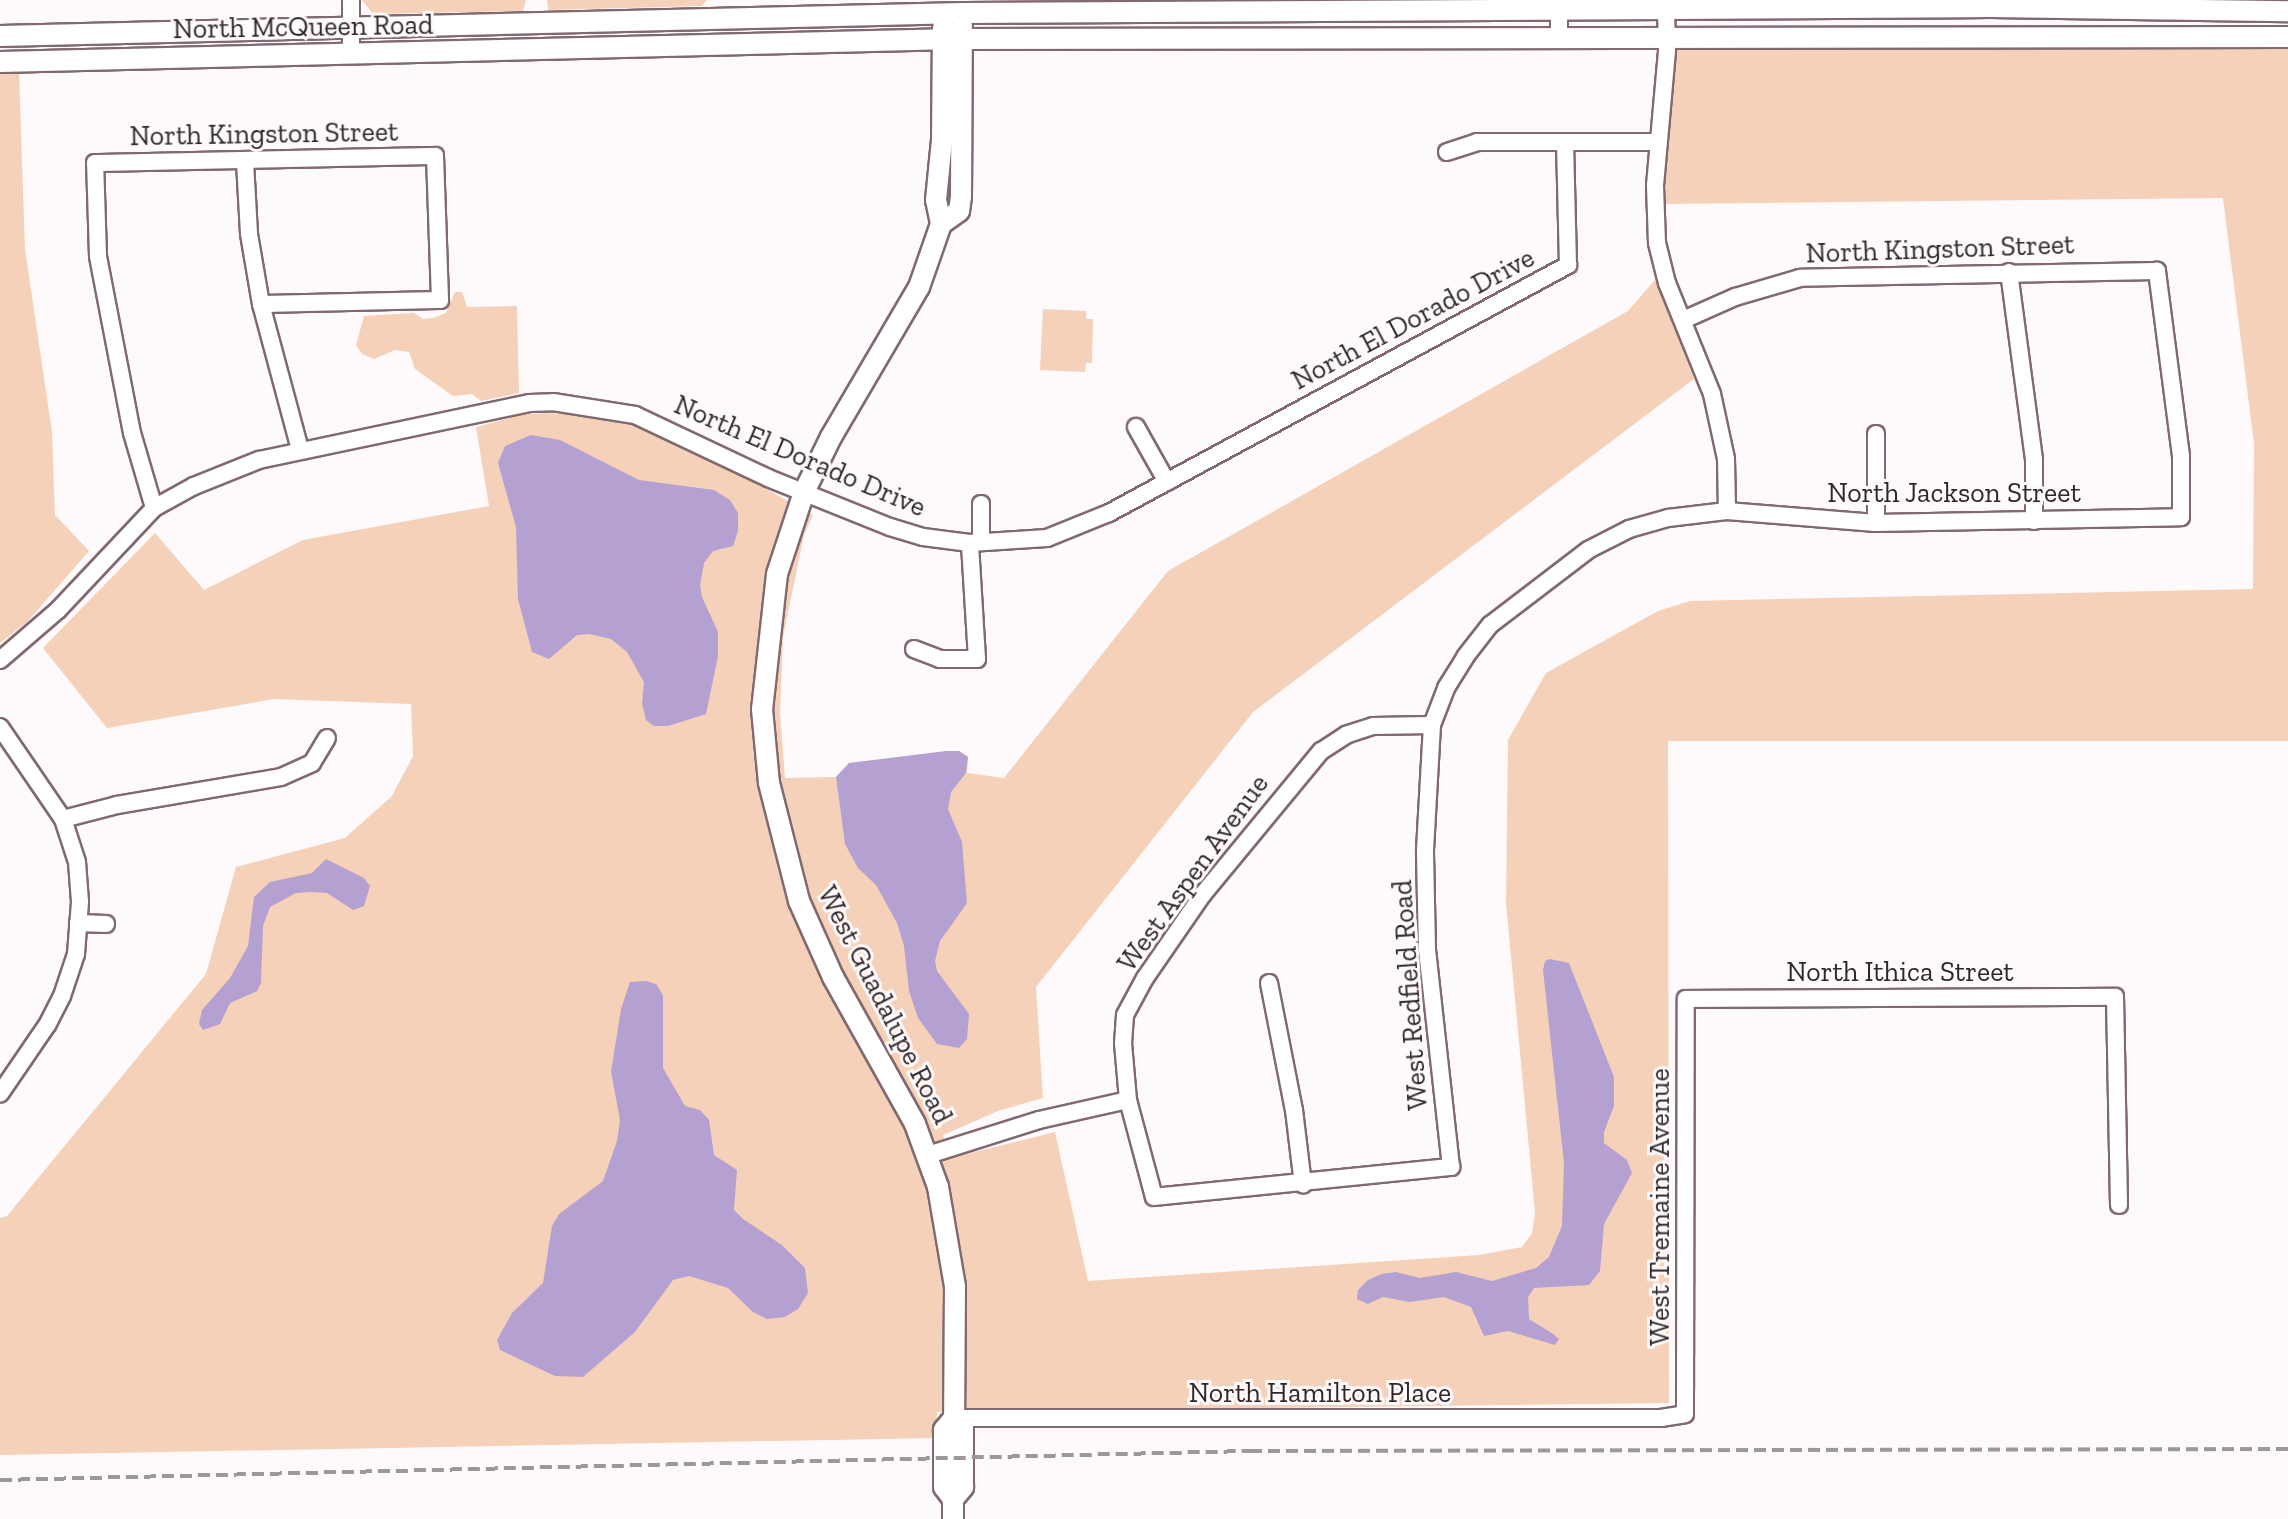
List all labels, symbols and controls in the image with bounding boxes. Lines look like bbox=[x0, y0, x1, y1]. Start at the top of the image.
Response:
street label: North McQueen Road bbox=[172, 8, 434, 46]
street label: North Kingston Street bbox=[129, 115, 399, 153]
street label: North Kingston Street bbox=[1805, 228, 2075, 270]
street label: North El Dorado Drive bbox=[1286, 241, 1540, 397]
street label: North El Dorado Drive bbox=[669, 388, 931, 524]
street label: North Jackson Street bbox=[1827, 476, 2081, 510]
street label: West Aspen Avenue bbox=[1110, 767, 1276, 979]
street label: West Redfield Road bbox=[1385, 879, 1435, 1111]
street label: West Guadalupe Road bbox=[810, 880, 960, 1130]
street label: North Ithica Street bbox=[1786, 955, 2014, 989]
street label: West Tremaine Avenue bbox=[1643, 1068, 1677, 1346]
street label: North Hamilton Place bbox=[1189, 1376, 1451, 1410]

